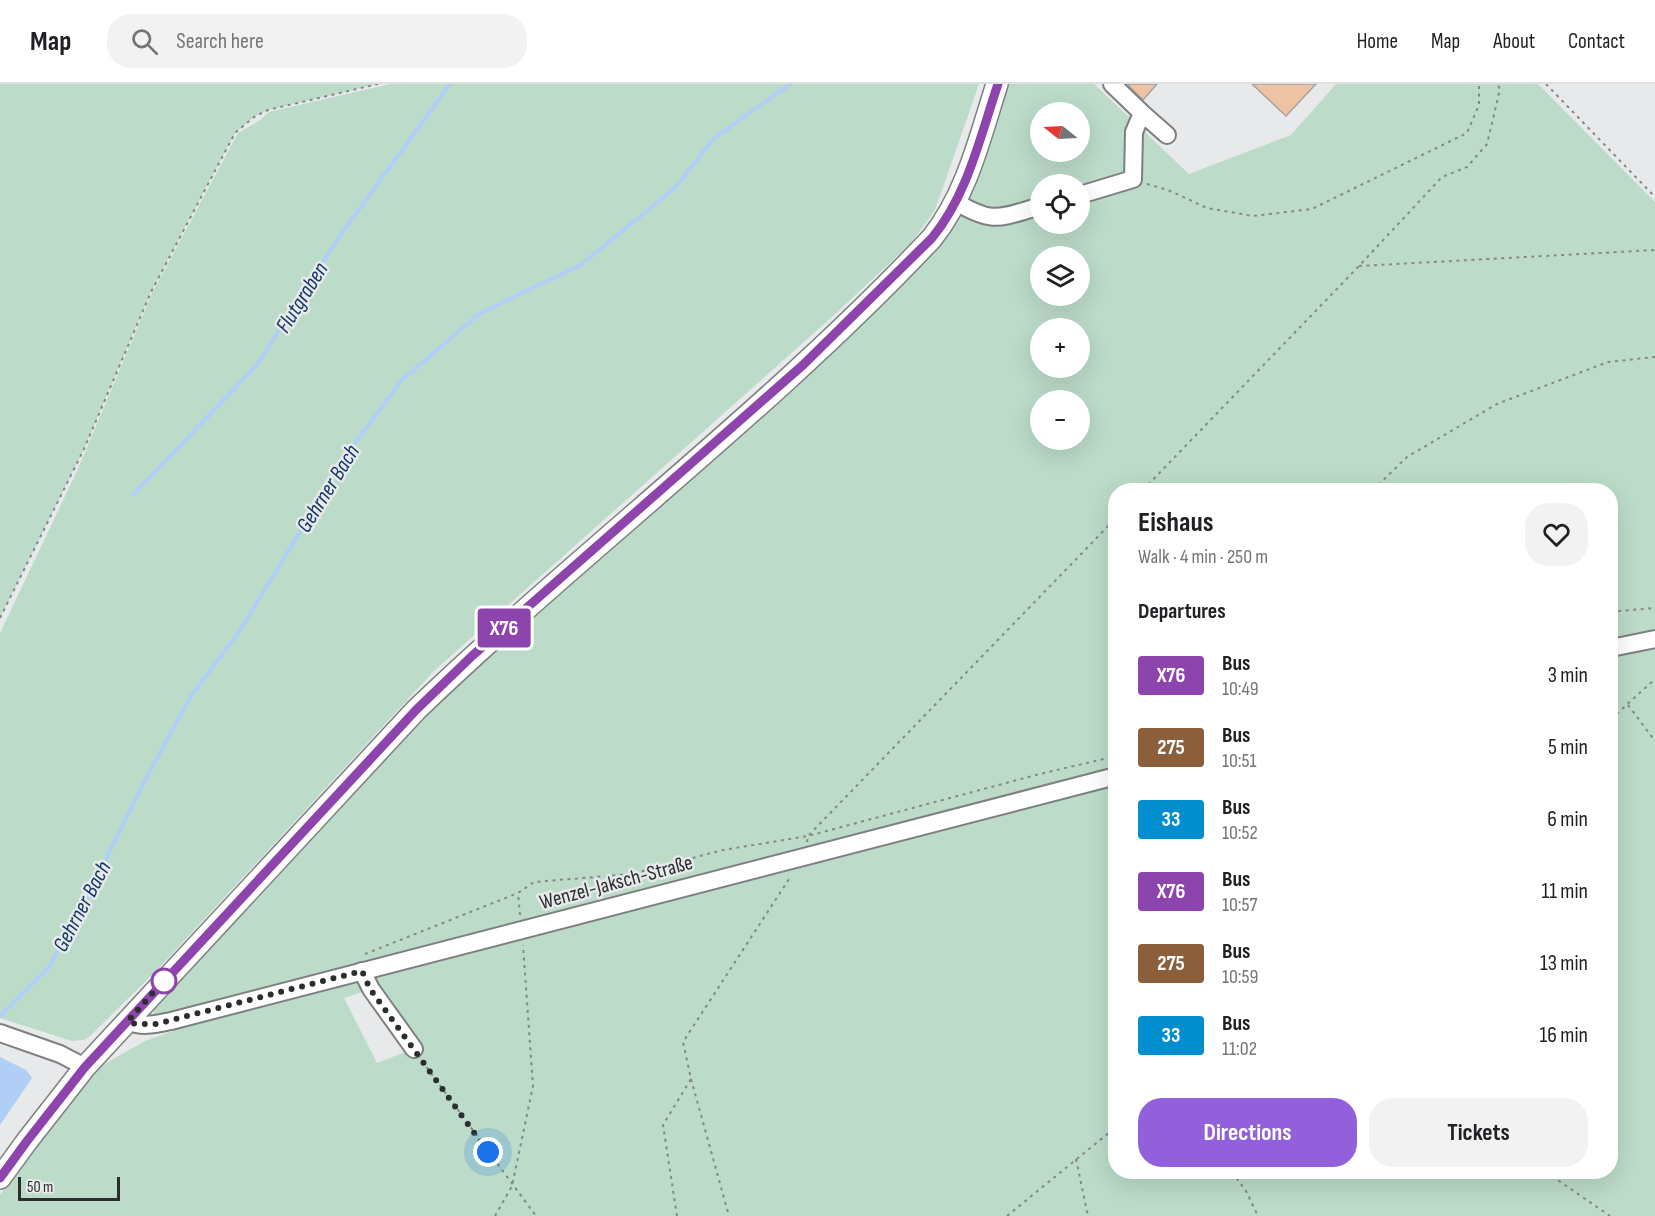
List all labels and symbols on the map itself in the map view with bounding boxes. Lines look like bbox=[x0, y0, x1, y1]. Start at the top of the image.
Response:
north arrow bbox=[1030, 102, 1090, 162]
water label: Flutgraben bbox=[270, 258, 334, 338]
water label: Gehrner Bach bbox=[291, 440, 366, 538]
line badge: X76 bbox=[470, 608, 538, 648]
street label: Wenzel-Jaksch-Straße bbox=[537, 850, 695, 915]
water label: Gehrner Bach bbox=[47, 857, 117, 957]
unlabelled marker bbox=[151, 968, 177, 994]
your location bbox=[473, 1137, 503, 1167]
scale bar bbox=[18, 1174, 120, 1202]

